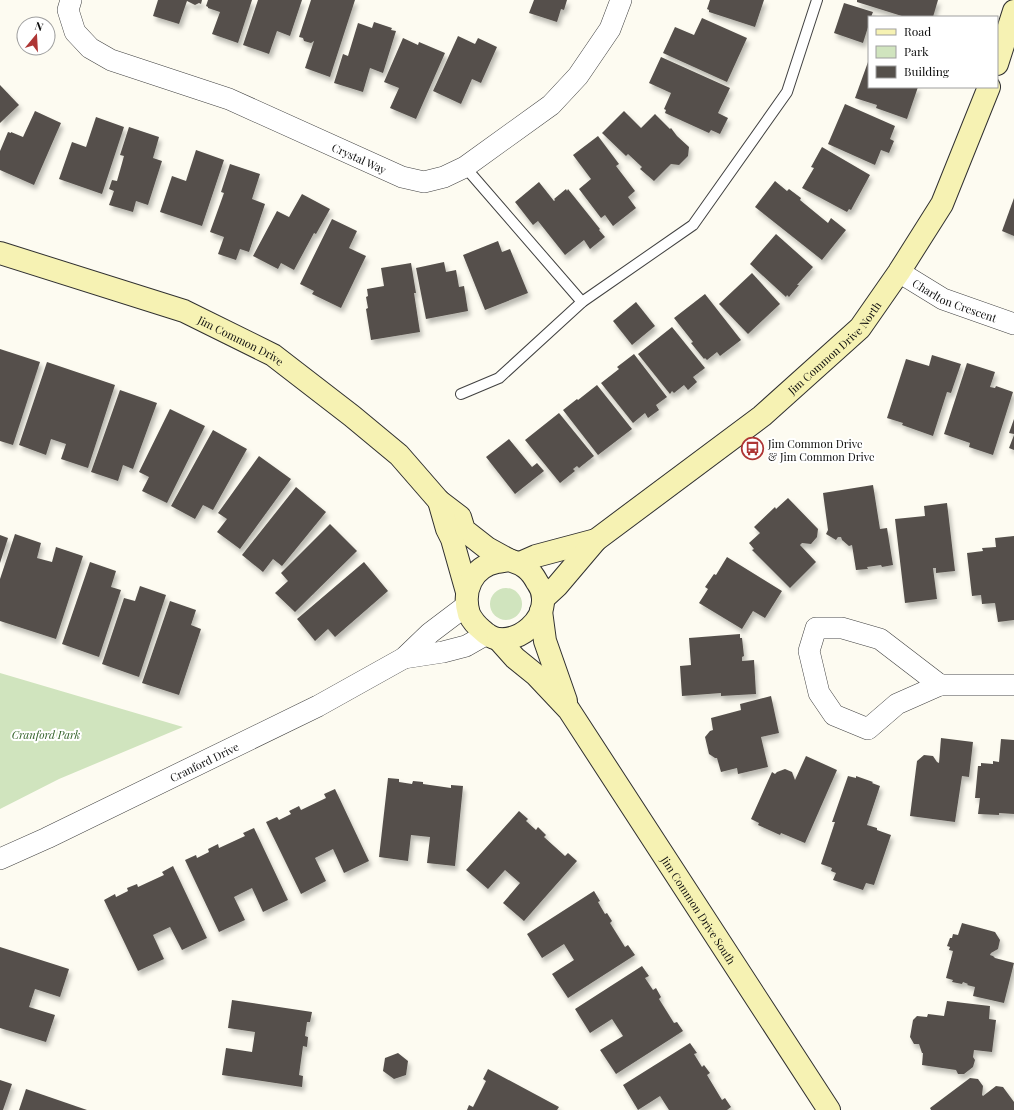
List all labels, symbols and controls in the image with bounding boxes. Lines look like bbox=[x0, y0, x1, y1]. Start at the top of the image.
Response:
north arrow bbox=[16, 16, 56, 56]
legend bbox=[868, 16, 998, 88]
text: N bbox=[33, 18, 45, 34]
text: Road bbox=[904, 23, 931, 39]
text: Park bbox=[904, 43, 929, 59]
text: Building bbox=[904, 63, 950, 79]
street label: Crystal Way bbox=[330, 139, 389, 177]
street label: Charlton Crescent bbox=[910, 275, 999, 325]
street label: Jim Common Drive North bbox=[783, 298, 884, 398]
street label: Jim Common Drive bbox=[195, 311, 288, 369]
bus stop icon: Jim Common Drive & Jim Common Drive bbox=[740, 436, 766, 462]
place label: Jim Common Drive & Jim Common Drive bbox=[767, 436, 875, 464]
park label: Cranford Park bbox=[12, 727, 81, 742]
street label: Cranford Drive bbox=[167, 738, 241, 785]
street label: Jim Common Drive South bbox=[658, 852, 740, 967]

